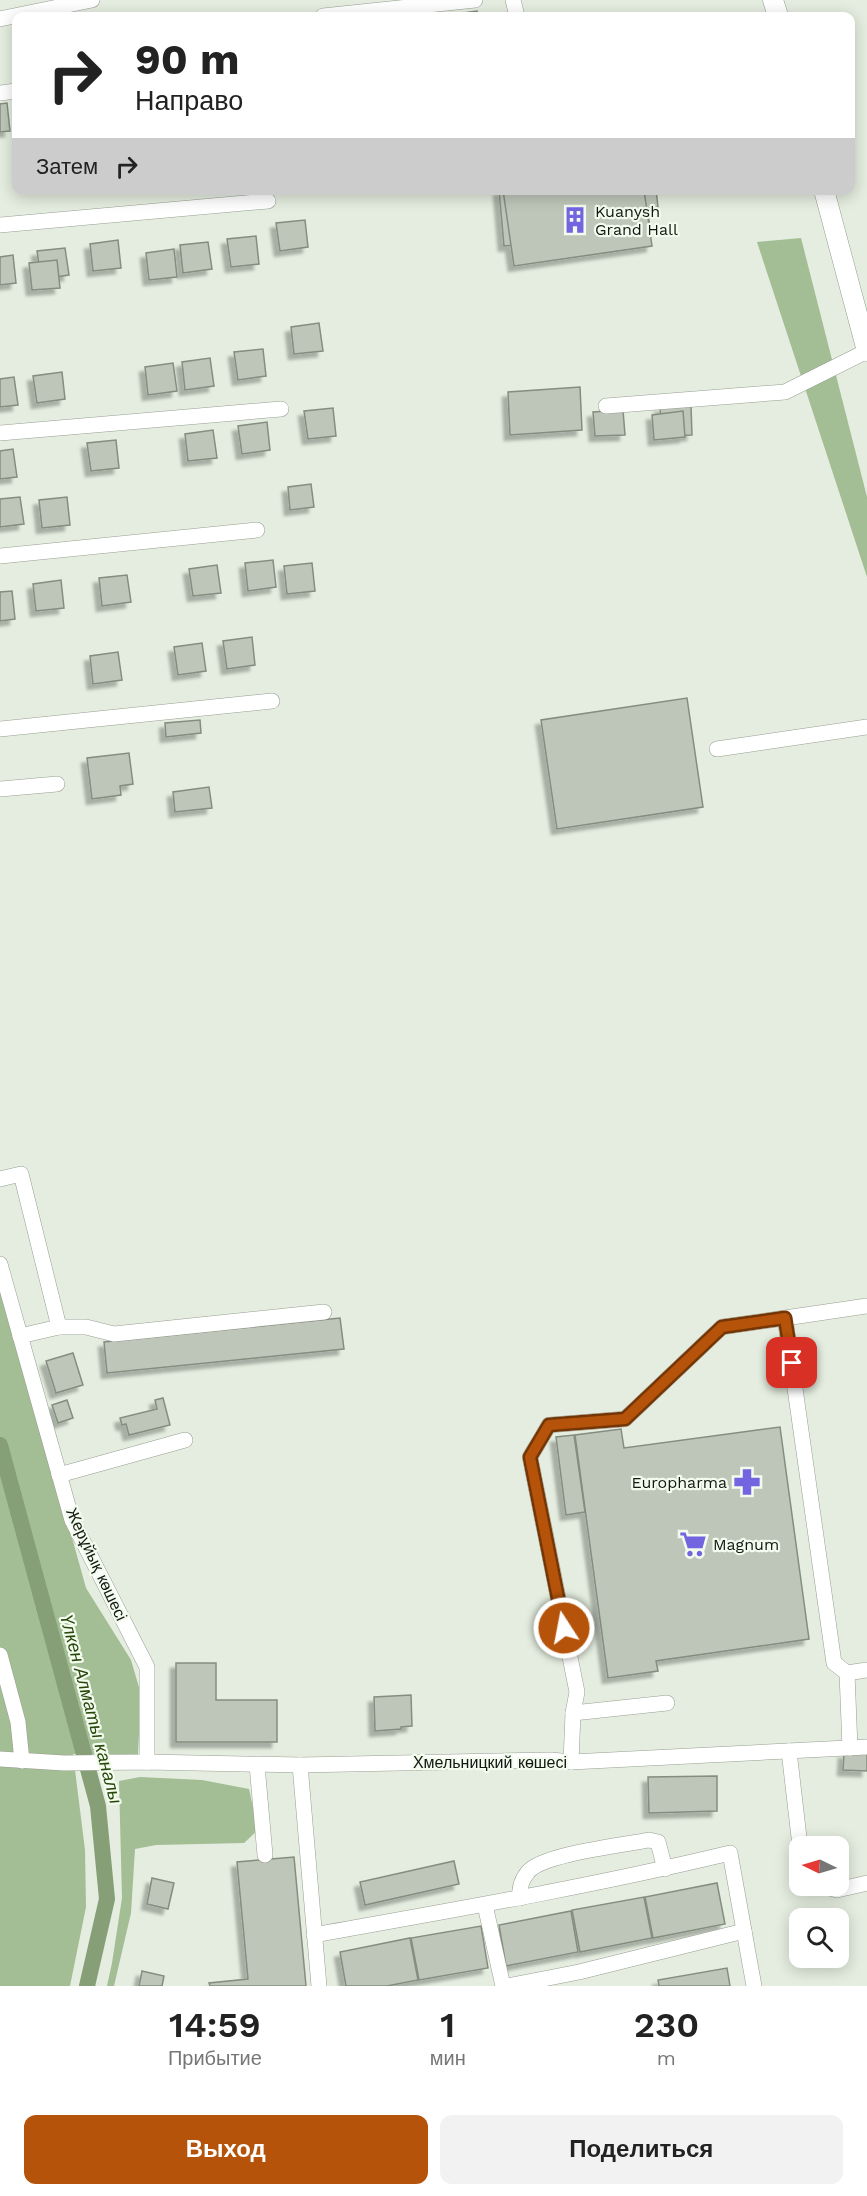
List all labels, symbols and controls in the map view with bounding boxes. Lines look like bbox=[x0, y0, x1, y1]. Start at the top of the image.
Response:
text: 90 m bbox=[135, 35, 239, 84]
icon: right bbox=[36, 36, 114, 114]
text: Направо bbox=[135, 85, 243, 117]
icon: right bbox=[110, 150, 143, 183]
text: Затем bbox=[36, 154, 98, 179]
place label: Kuanysh Grand Hall bbox=[595, 202, 678, 239]
building icon: Kuanysh Grand Hall bbox=[560, 205, 590, 235]
pin bbox=[766, 1337, 817, 1388]
icon: arrive bbox=[775, 1346, 808, 1379]
pharmacy icon: Europharma bbox=[732, 1467, 762, 1497]
place label: Europharma bbox=[631, 1473, 727, 1492]
street label: Жерұйық көшесі bbox=[62, 1505, 131, 1624]
supermarket icon: Magnum bbox=[678, 1529, 708, 1559]
place label: Magnum bbox=[713, 1535, 779, 1554]
position arrow bbox=[532, 1596, 596, 1660]
water label: Үлкен Алматы каналы bbox=[56, 1612, 127, 1806]
street label: Хмельницкий көшесі bbox=[413, 1753, 567, 1772]
north arrow bbox=[789, 1836, 849, 1896]
map controls bbox=[789, 1836, 849, 1968]
button: search bbox=[789, 1908, 849, 1968]
text: 14:59 bbox=[169, 2004, 261, 2046]
text: 1 bbox=[440, 2004, 455, 2046]
text: 230 bbox=[634, 2004, 699, 2046]
text: Прибытие bbox=[168, 2046, 262, 2070]
text: мин bbox=[430, 2046, 466, 2070]
text: m bbox=[657, 2046, 676, 2070]
button: Выход bbox=[24, 2115, 428, 2184]
button: Поделиться bbox=[440, 2115, 843, 2184]

